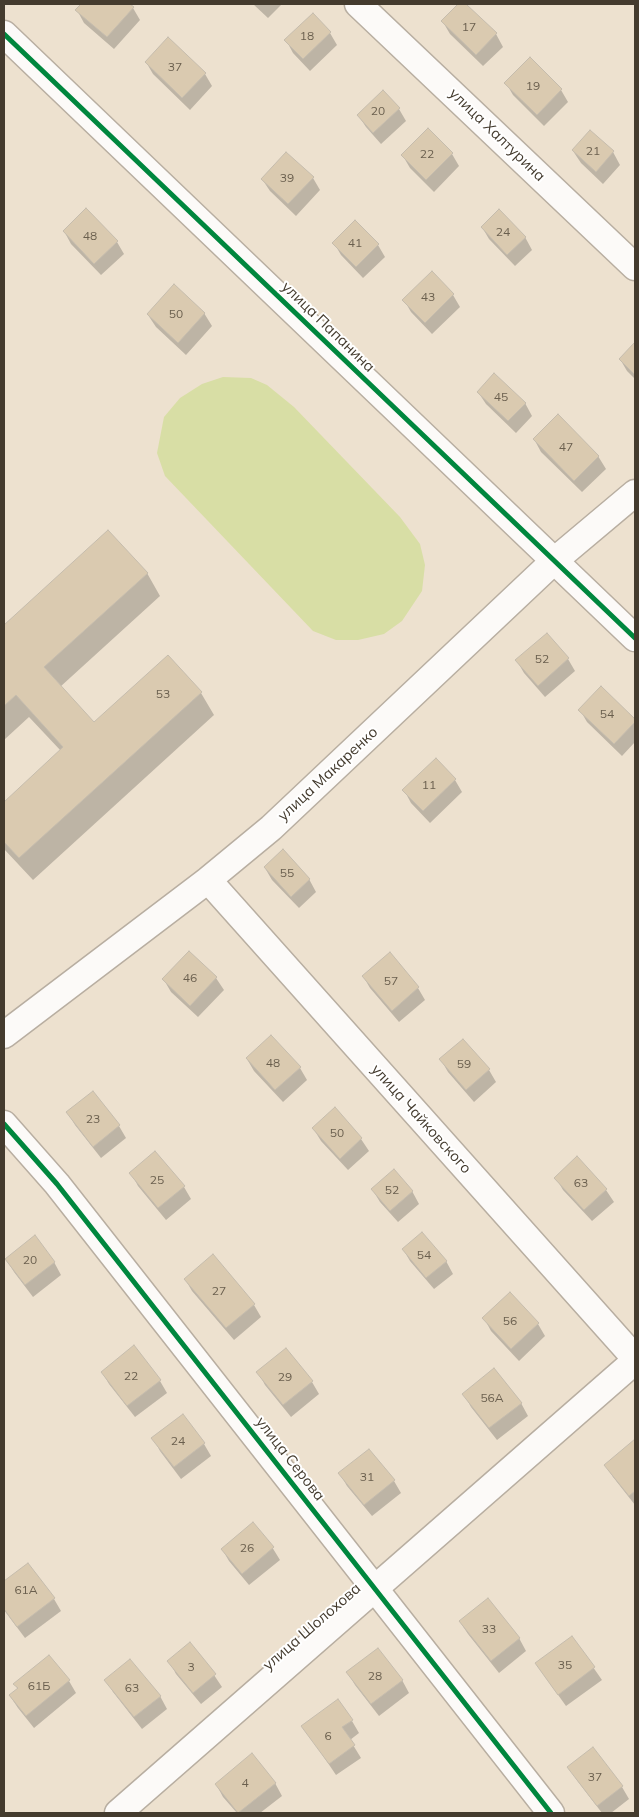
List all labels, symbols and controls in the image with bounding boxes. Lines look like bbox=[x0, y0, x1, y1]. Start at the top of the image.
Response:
house number: 17 bbox=[462, 20, 476, 34]
house number: 18 bbox=[300, 29, 314, 43]
house number: 37 bbox=[168, 60, 182, 74]
house number: 19 bbox=[526, 79, 540, 93]
street label: улица Халтурина bbox=[445, 85, 549, 185]
house number: 20 bbox=[371, 104, 385, 118]
house number: 21 bbox=[586, 144, 600, 158]
house number: 22 bbox=[420, 147, 434, 161]
house number: 39 bbox=[280, 171, 294, 185]
house number: 24 bbox=[496, 225, 510, 239]
house number: 48 bbox=[83, 229, 97, 243]
house number: 41 bbox=[348, 236, 362, 250]
street label: улица Папанина bbox=[278, 278, 378, 376]
house number: 43 bbox=[421, 290, 435, 304]
house number: 50 bbox=[169, 307, 183, 321]
house number: 45 bbox=[494, 390, 508, 404]
house number: 47 bbox=[559, 440, 573, 454]
house number: 52 bbox=[535, 652, 549, 666]
house number: 53 bbox=[156, 687, 170, 701]
house number: 54 bbox=[600, 707, 614, 721]
street label: улица Макаренко bbox=[274, 723, 382, 825]
house number: 11 bbox=[422, 778, 436, 792]
house number: 55 bbox=[280, 866, 294, 880]
house number: 46 bbox=[183, 971, 197, 985]
house number: 57 bbox=[384, 974, 398, 988]
house number: 48 bbox=[266, 1056, 280, 1070]
house number: 59 bbox=[457, 1057, 471, 1071]
street label: улица Чайковского bbox=[367, 1061, 475, 1177]
house number: 23 bbox=[86, 1112, 100, 1126]
house number: 50 bbox=[330, 1126, 344, 1140]
house number: 25 bbox=[150, 1173, 164, 1187]
house number: 63 bbox=[574, 1176, 588, 1190]
house number: 52 bbox=[385, 1183, 399, 1197]
house number: 54 bbox=[417, 1248, 431, 1262]
house number: 20 bbox=[23, 1253, 37, 1267]
house number: 27 bbox=[212, 1284, 226, 1298]
house number: 56 bbox=[503, 1314, 517, 1328]
house number: 22 bbox=[124, 1369, 138, 1383]
house number: 29 bbox=[278, 1370, 292, 1384]
house number: 56А bbox=[480, 1391, 504, 1405]
street label: улица Серова bbox=[252, 1413, 328, 1505]
house number: 24 bbox=[171, 1434, 185, 1448]
house number: 31 bbox=[360, 1470, 374, 1484]
house number: 26 bbox=[240, 1541, 254, 1555]
street label: улица Шолохова bbox=[259, 1580, 365, 1674]
house number: 61А bbox=[14, 1583, 38, 1597]
house number: 33 bbox=[482, 1622, 496, 1636]
house number: 35 bbox=[558, 1658, 572, 1672]
house number: 3 bbox=[187, 1660, 195, 1674]
house number: 28 bbox=[368, 1669, 382, 1683]
house number: 61Б bbox=[28, 1679, 50, 1693]
house number: 63 bbox=[125, 1681, 139, 1695]
house number: 6 bbox=[324, 1729, 332, 1743]
house number: 37 bbox=[588, 1770, 602, 1784]
house number: 4 bbox=[241, 1776, 249, 1790]

